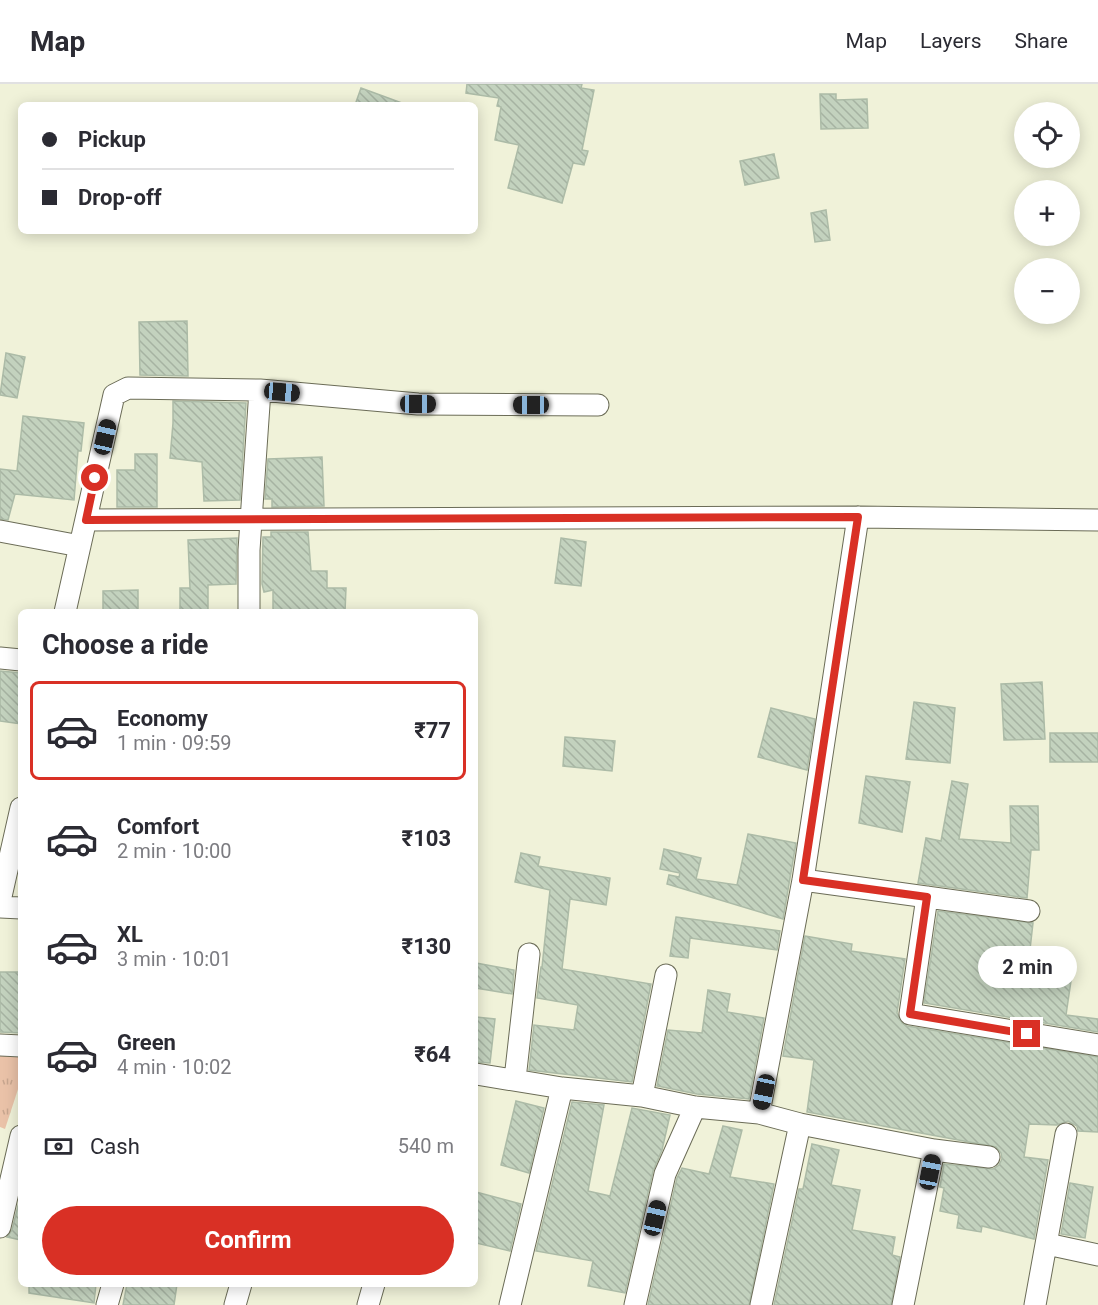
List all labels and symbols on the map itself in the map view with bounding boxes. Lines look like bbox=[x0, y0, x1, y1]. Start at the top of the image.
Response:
car bbox=[263, 381, 301, 403]
car bbox=[400, 395, 436, 413]
car bbox=[513, 396, 549, 414]
car bbox=[92, 417, 118, 457]
route start bbox=[81, 464, 108, 491]
callout: 2 min bbox=[978, 947, 1076, 989]
route end bbox=[1013, 1020, 1040, 1047]
car bbox=[751, 1073, 777, 1111]
car bbox=[918, 1153, 942, 1191]
car bbox=[642, 1198, 668, 1238]

